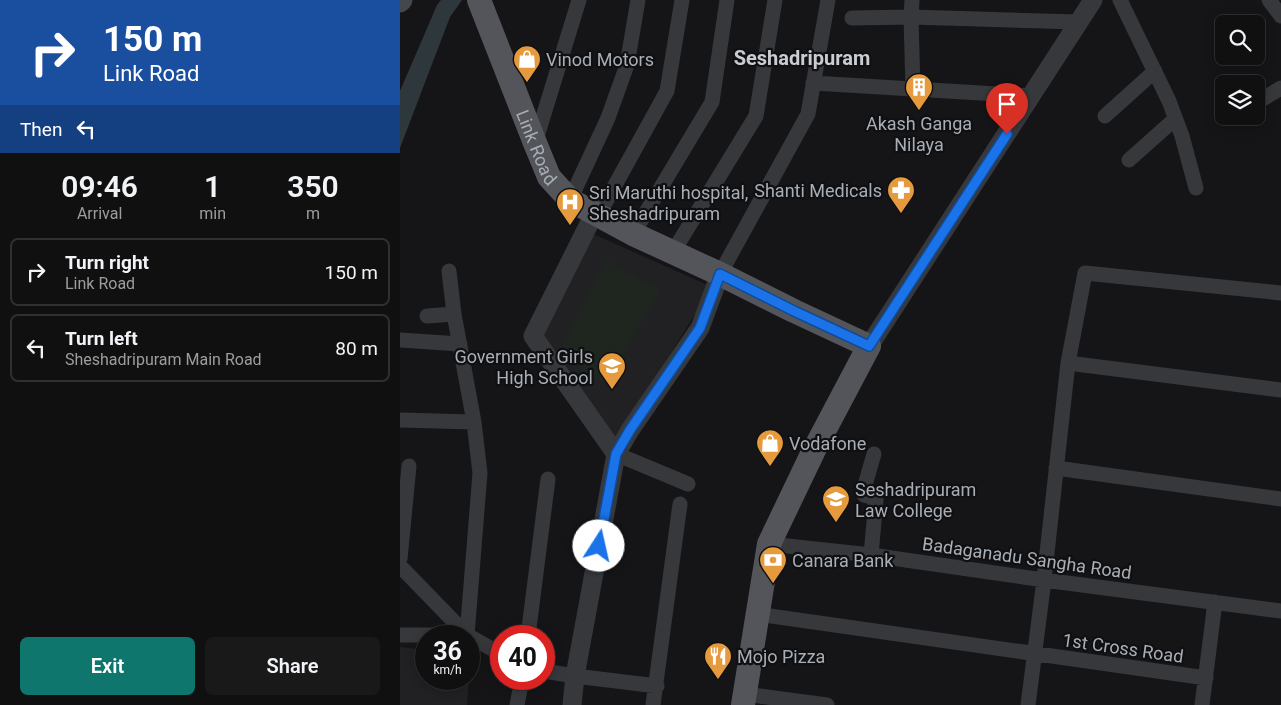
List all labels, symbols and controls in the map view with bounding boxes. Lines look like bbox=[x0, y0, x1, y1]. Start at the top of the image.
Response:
map controls bbox=[1215, 15, 1265, 125]
button: search bbox=[1215, 15, 1265, 65]
text: 150 m bbox=[103, 19, 202, 60]
icon: right bbox=[20, 20, 85, 85]
shop icon: Vinod Motors bbox=[512, 44, 542, 83]
district label: Seshadripuram bbox=[734, 46, 870, 70]
place label: Vinod Motors bbox=[546, 49, 654, 70]
text: Link Road bbox=[103, 61, 199, 86]
building icon: Akash Ganga Nilaya bbox=[904, 72, 934, 111]
button: layers bbox=[1215, 75, 1265, 125]
pin bbox=[986, 83, 1028, 134]
icon: arrive bbox=[993, 90, 1021, 118]
street label: Link Road bbox=[512, 107, 562, 189]
place label: Akash Ganga Nilaya bbox=[866, 113, 972, 155]
icon: left bbox=[72, 115, 100, 143]
text: Then bbox=[20, 118, 62, 141]
text: 09:46 bbox=[61, 169, 138, 204]
text: 1 bbox=[204, 169, 221, 204]
text: 350 bbox=[287, 169, 339, 204]
pharmacy icon: Shanti Medicals bbox=[886, 175, 916, 214]
place label: Shanti Medicals bbox=[754, 180, 882, 201]
place label: Sri Maruthi hospital, Sheshadripuram bbox=[589, 182, 748, 224]
hospital icon: Sri Maruthi hospital, Sheshadripuram bbox=[555, 187, 585, 226]
text: Arrival bbox=[77, 204, 122, 223]
text: min bbox=[199, 204, 226, 223]
text: m bbox=[306, 204, 320, 223]
text: Turn right bbox=[65, 251, 149, 274]
icon: right bbox=[22, 258, 50, 286]
text: 150 m bbox=[325, 261, 378, 284]
text: Link Road bbox=[65, 274, 135, 293]
text: Turn left bbox=[65, 327, 138, 350]
icon: left bbox=[22, 334, 50, 362]
text: 80 m bbox=[335, 337, 378, 360]
place label: Government Girls High School bbox=[454, 346, 593, 388]
text: Sheshadripuram Main Road bbox=[65, 350, 262, 369]
school or university icon: Government Girls High School bbox=[597, 351, 627, 390]
shop icon: Vodafone bbox=[755, 428, 785, 467]
place label: Vodafone bbox=[789, 433, 866, 454]
place label: Seshadripuram Law College bbox=[855, 479, 976, 521]
school or university icon: Seshadripuram Law College bbox=[821, 484, 851, 523]
position arrow bbox=[572, 519, 624, 571]
street label: Badaganadu Sangha Road bbox=[921, 533, 1133, 583]
bank icon: Canara Bank bbox=[758, 545, 788, 584]
place label: Canara Bank bbox=[792, 550, 894, 571]
speed limit sign: 40 bbox=[490, 625, 555, 690]
street label: 1st Cross Road bbox=[1061, 629, 1185, 667]
button: Exit bbox=[20, 637, 195, 695]
button: Share bbox=[205, 637, 380, 695]
text: 36 bbox=[433, 637, 462, 666]
restaurant icon: Mojo Pizza bbox=[703, 641, 733, 680]
place label: Mojo Pizza bbox=[737, 646, 825, 667]
text: km/h bbox=[433, 663, 462, 677]

